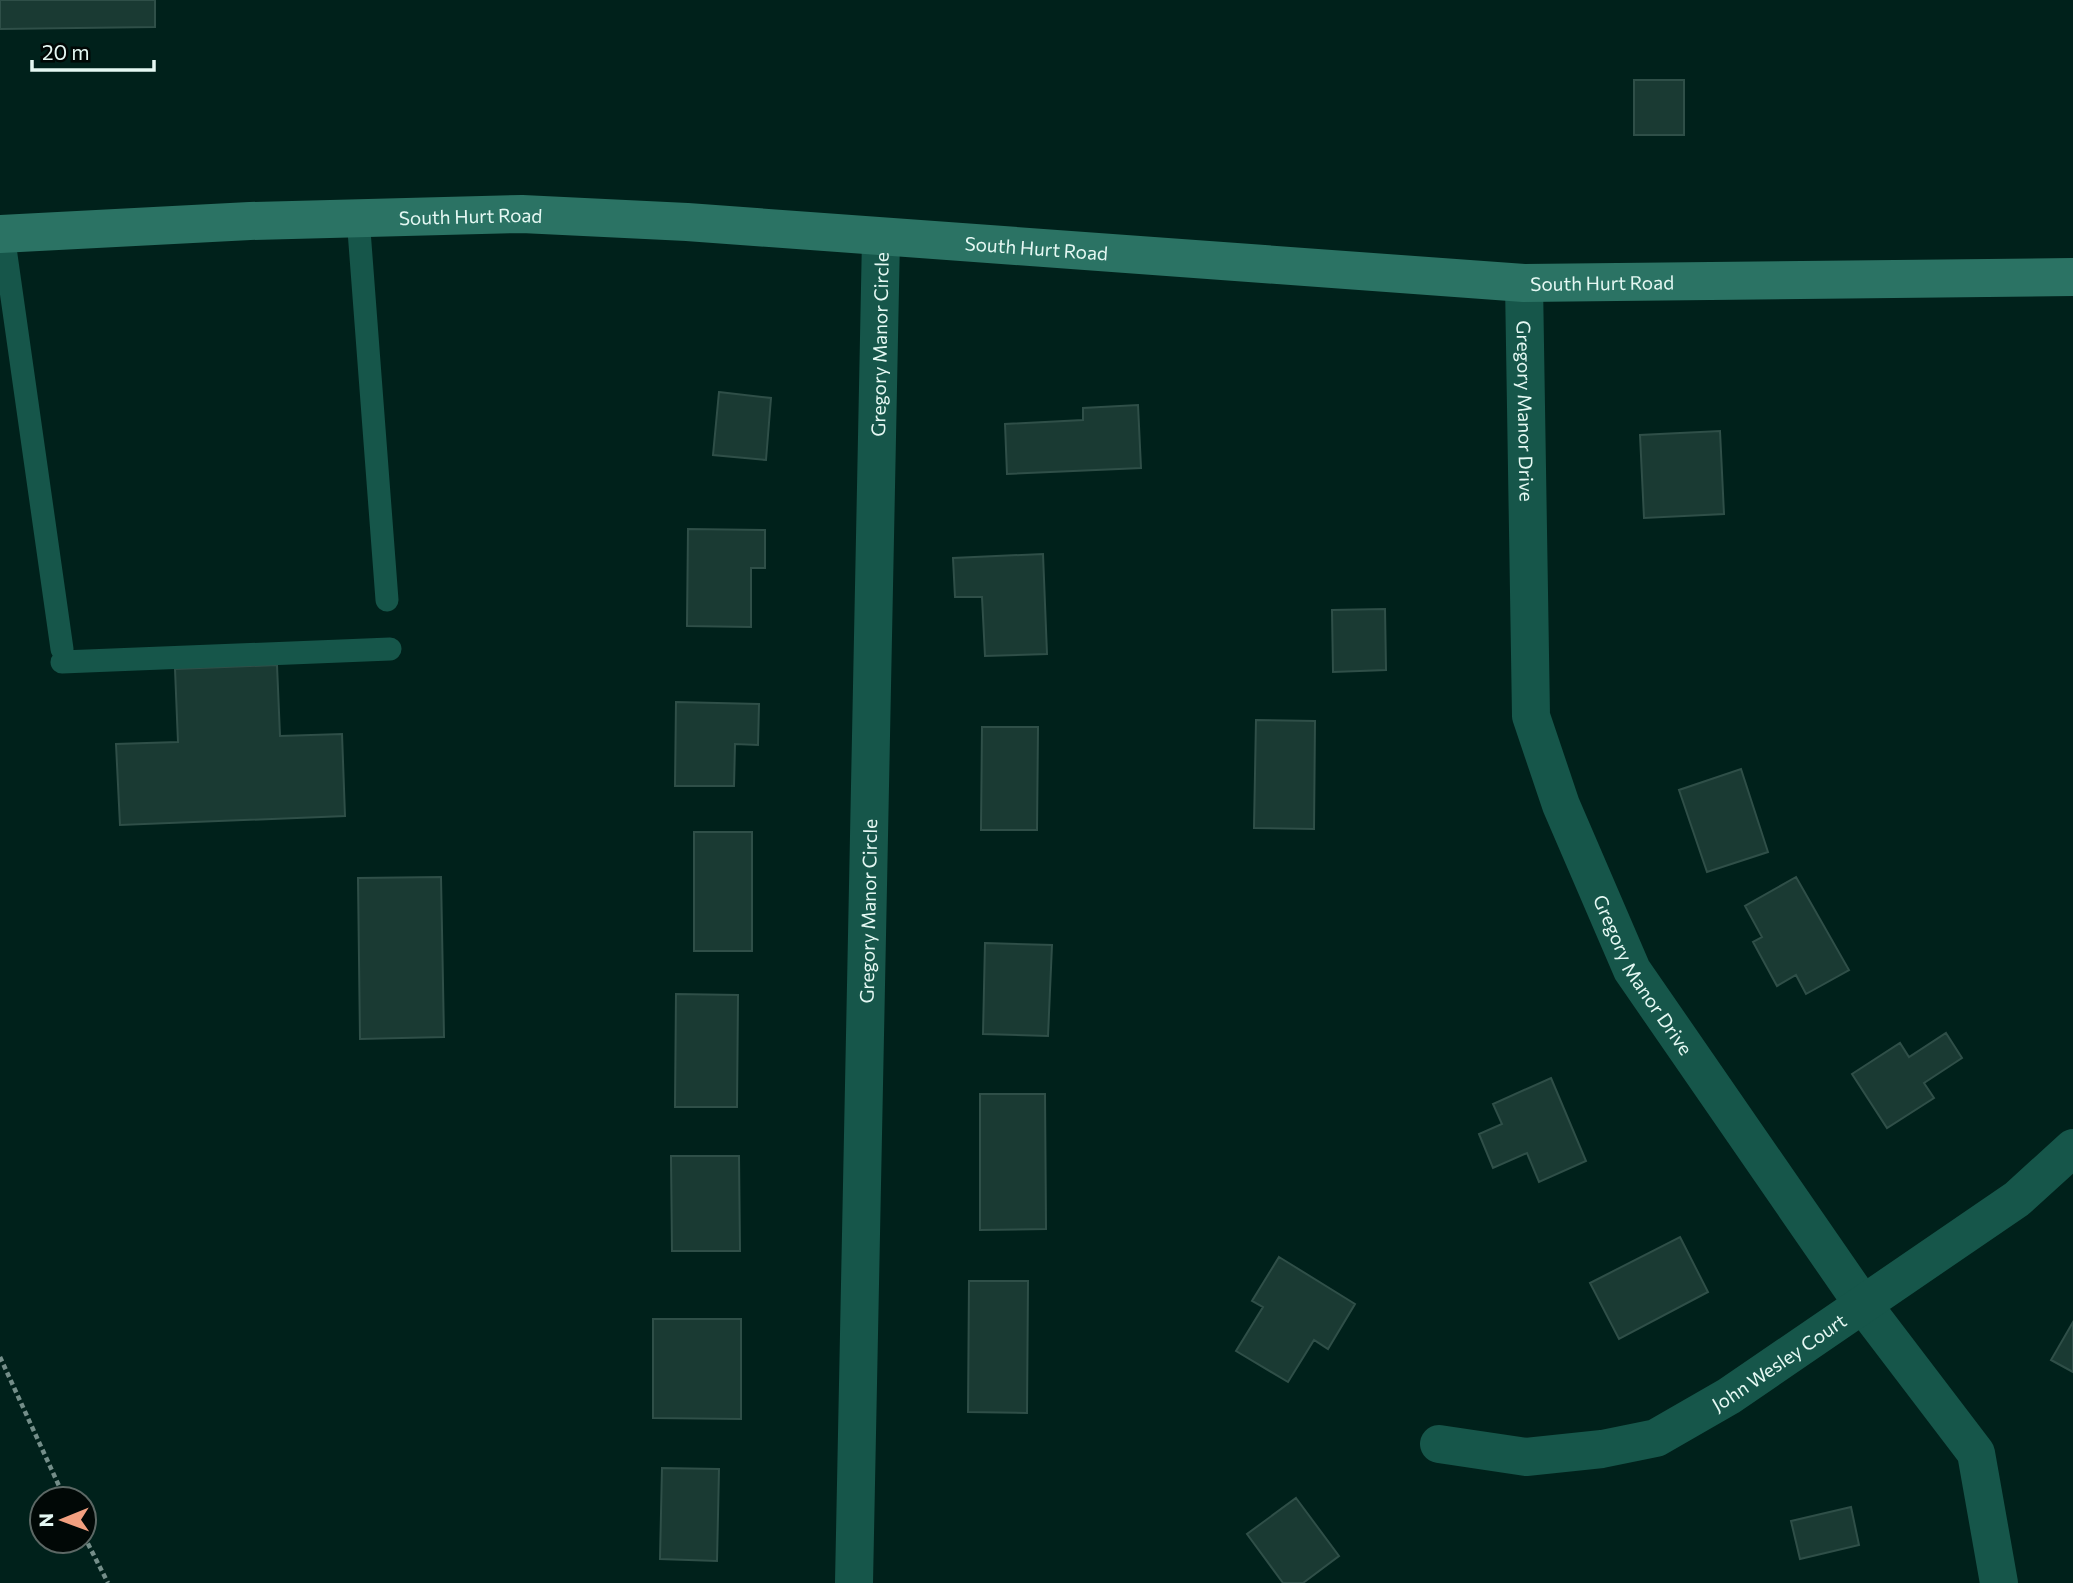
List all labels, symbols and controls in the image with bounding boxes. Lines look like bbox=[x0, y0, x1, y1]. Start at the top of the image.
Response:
scale bar bbox=[32, 28, 154, 72]
text: 20 m bbox=[42, 39, 90, 64]
street label: South Hurt Road bbox=[398, 202, 543, 229]
street label: South Hurt Road bbox=[964, 231, 1109, 264]
street label: Gregory Manor Circle bbox=[866, 252, 892, 437]
street label: South Hurt Road bbox=[1530, 270, 1674, 294]
street label: Gregory Manor Drive bbox=[1513, 320, 1539, 502]
street label: Gregory Manor Circle bbox=[854, 819, 881, 1004]
street label: Gregory Manor Drive bbox=[1589, 891, 1698, 1059]
street label: John Wesley Court bbox=[1707, 1308, 1850, 1415]
north arrow bbox=[28, 1485, 98, 1555]
text: N bbox=[34, 1513, 57, 1528]

